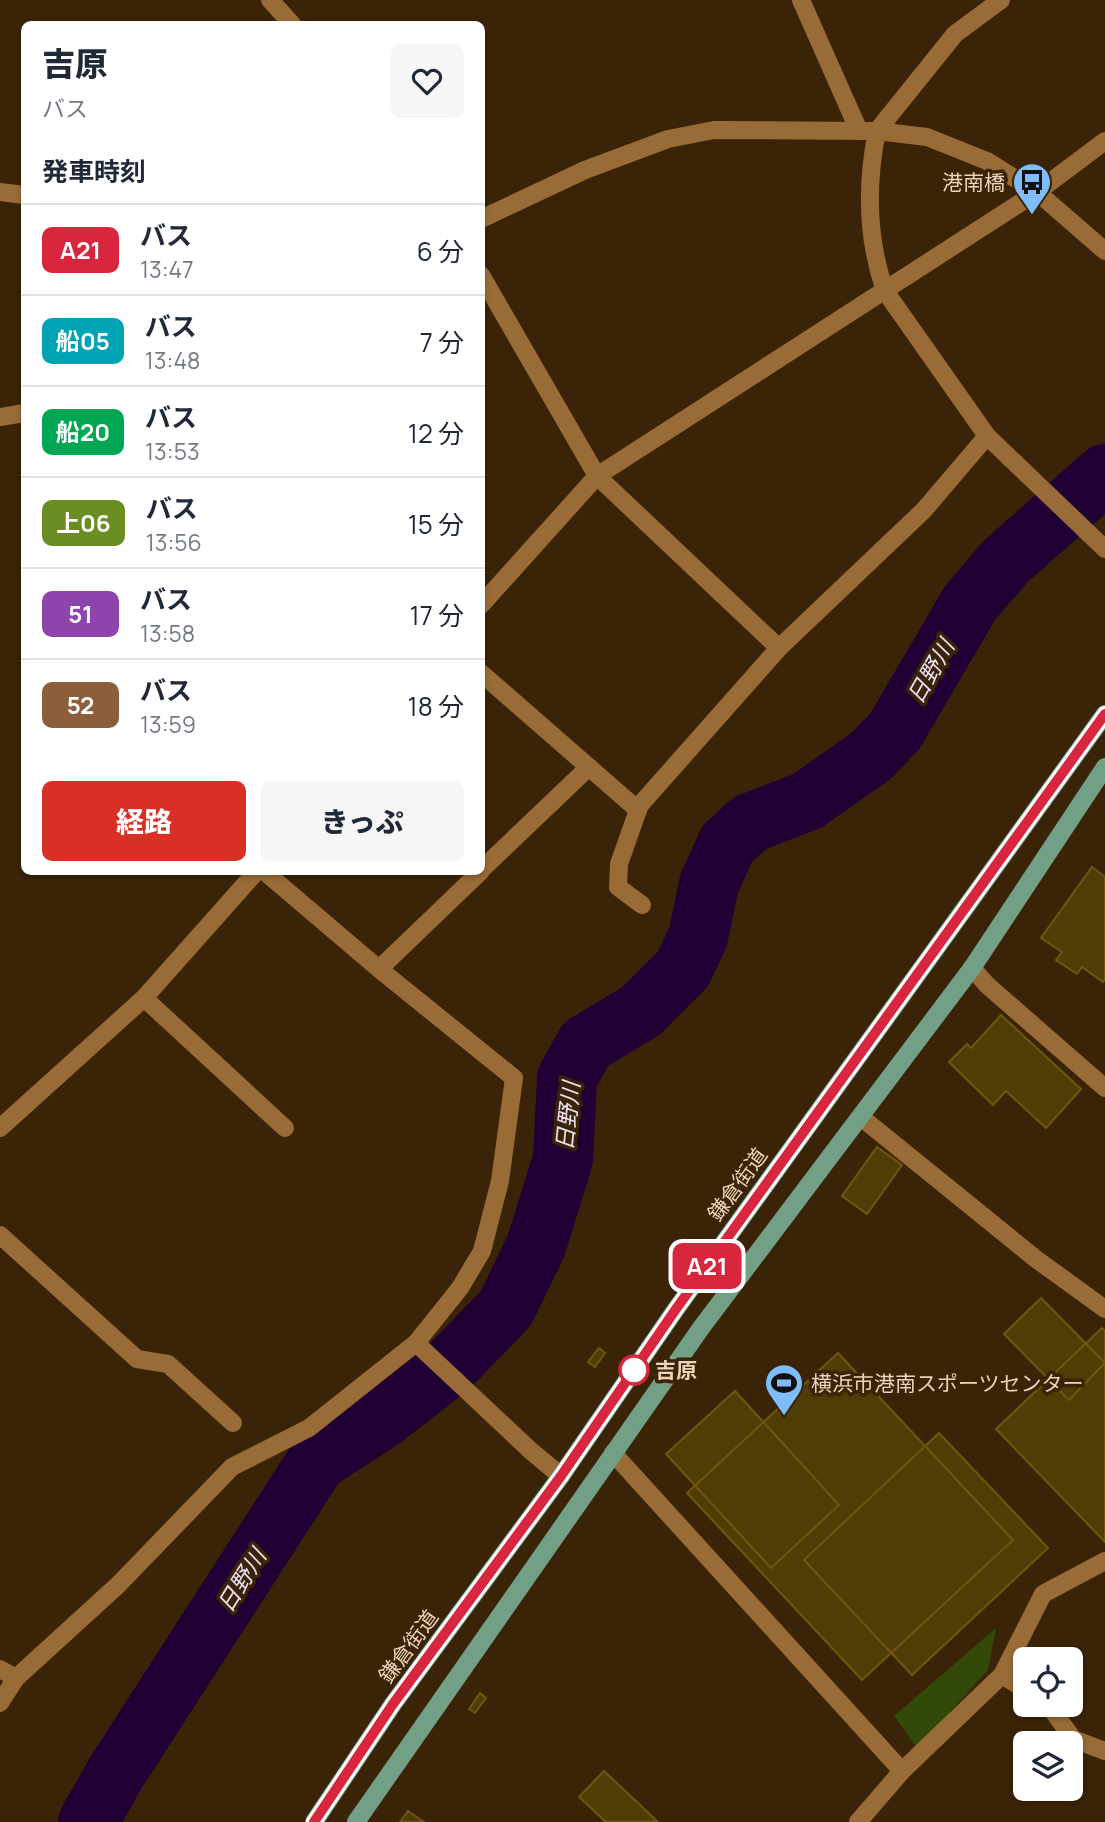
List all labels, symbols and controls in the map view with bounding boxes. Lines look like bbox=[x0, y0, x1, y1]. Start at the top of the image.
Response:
text: 吉原 bbox=[42, 41, 108, 86]
button: heart bbox=[390, 44, 464, 118]
text: バス bbox=[42, 92, 88, 124]
text: 発車時刻 bbox=[42, 153, 146, 189]
bus stop icon: 港南橋 bbox=[1011, 161, 1053, 216]
place label: 港南橋 bbox=[942, 168, 1005, 196]
text: バス bbox=[140, 217, 192, 253]
text: A21 bbox=[60, 233, 101, 266]
text: 6 分 bbox=[417, 233, 464, 269]
text: 13:47 bbox=[140, 253, 194, 285]
text: バス bbox=[145, 308, 197, 344]
text: 船05 bbox=[56, 324, 110, 357]
text: 7 分 bbox=[420, 324, 464, 360]
text: 13:48 bbox=[145, 344, 200, 376]
text: バス bbox=[145, 399, 197, 435]
text: 船20 bbox=[56, 415, 110, 448]
text: 12 分 bbox=[408, 415, 464, 451]
text: 13:53 bbox=[145, 435, 200, 467]
text: バス bbox=[146, 490, 198, 526]
text: 上06 bbox=[56, 506, 111, 539]
text: 15 分 bbox=[408, 506, 464, 542]
text: 13:56 bbox=[146, 526, 202, 558]
text: バス bbox=[140, 581, 192, 617]
text: 51 bbox=[68, 597, 93, 630]
text: 17 分 bbox=[410, 597, 464, 633]
text: 13:58 bbox=[140, 617, 195, 649]
water label: 日野川 bbox=[899, 631, 963, 709]
text: バス bbox=[140, 672, 192, 708]
text: 52 bbox=[67, 688, 94, 721]
text: 18 分 bbox=[408, 688, 464, 724]
text: 13:59 bbox=[140, 708, 196, 740]
button: 経路 bbox=[42, 781, 246, 861]
button: きっぷ bbox=[260, 781, 464, 861]
water label: 日野川 bbox=[547, 1077, 587, 1152]
street label: 鎌倉街道 bbox=[701, 1142, 773, 1226]
line badge: A21 bbox=[667, 1243, 747, 1289]
text: A21 bbox=[687, 1249, 727, 1282]
marker: 吉原 bbox=[619, 1355, 649, 1385]
place label: 吉原 bbox=[655, 1356, 697, 1384]
sports icon: 横浜市港南スポーツセンター bbox=[763, 1362, 805, 1417]
place label: 横浜市港南スポーツセンター bbox=[811, 1369, 1084, 1397]
water label: 日野川 bbox=[209, 1540, 274, 1618]
street label: 鎌倉街道 bbox=[372, 1604, 444, 1688]
map controls bbox=[1013, 1647, 1083, 1801]
button: locate bbox=[1013, 1647, 1083, 1717]
button: layers bbox=[1013, 1731, 1083, 1801]

